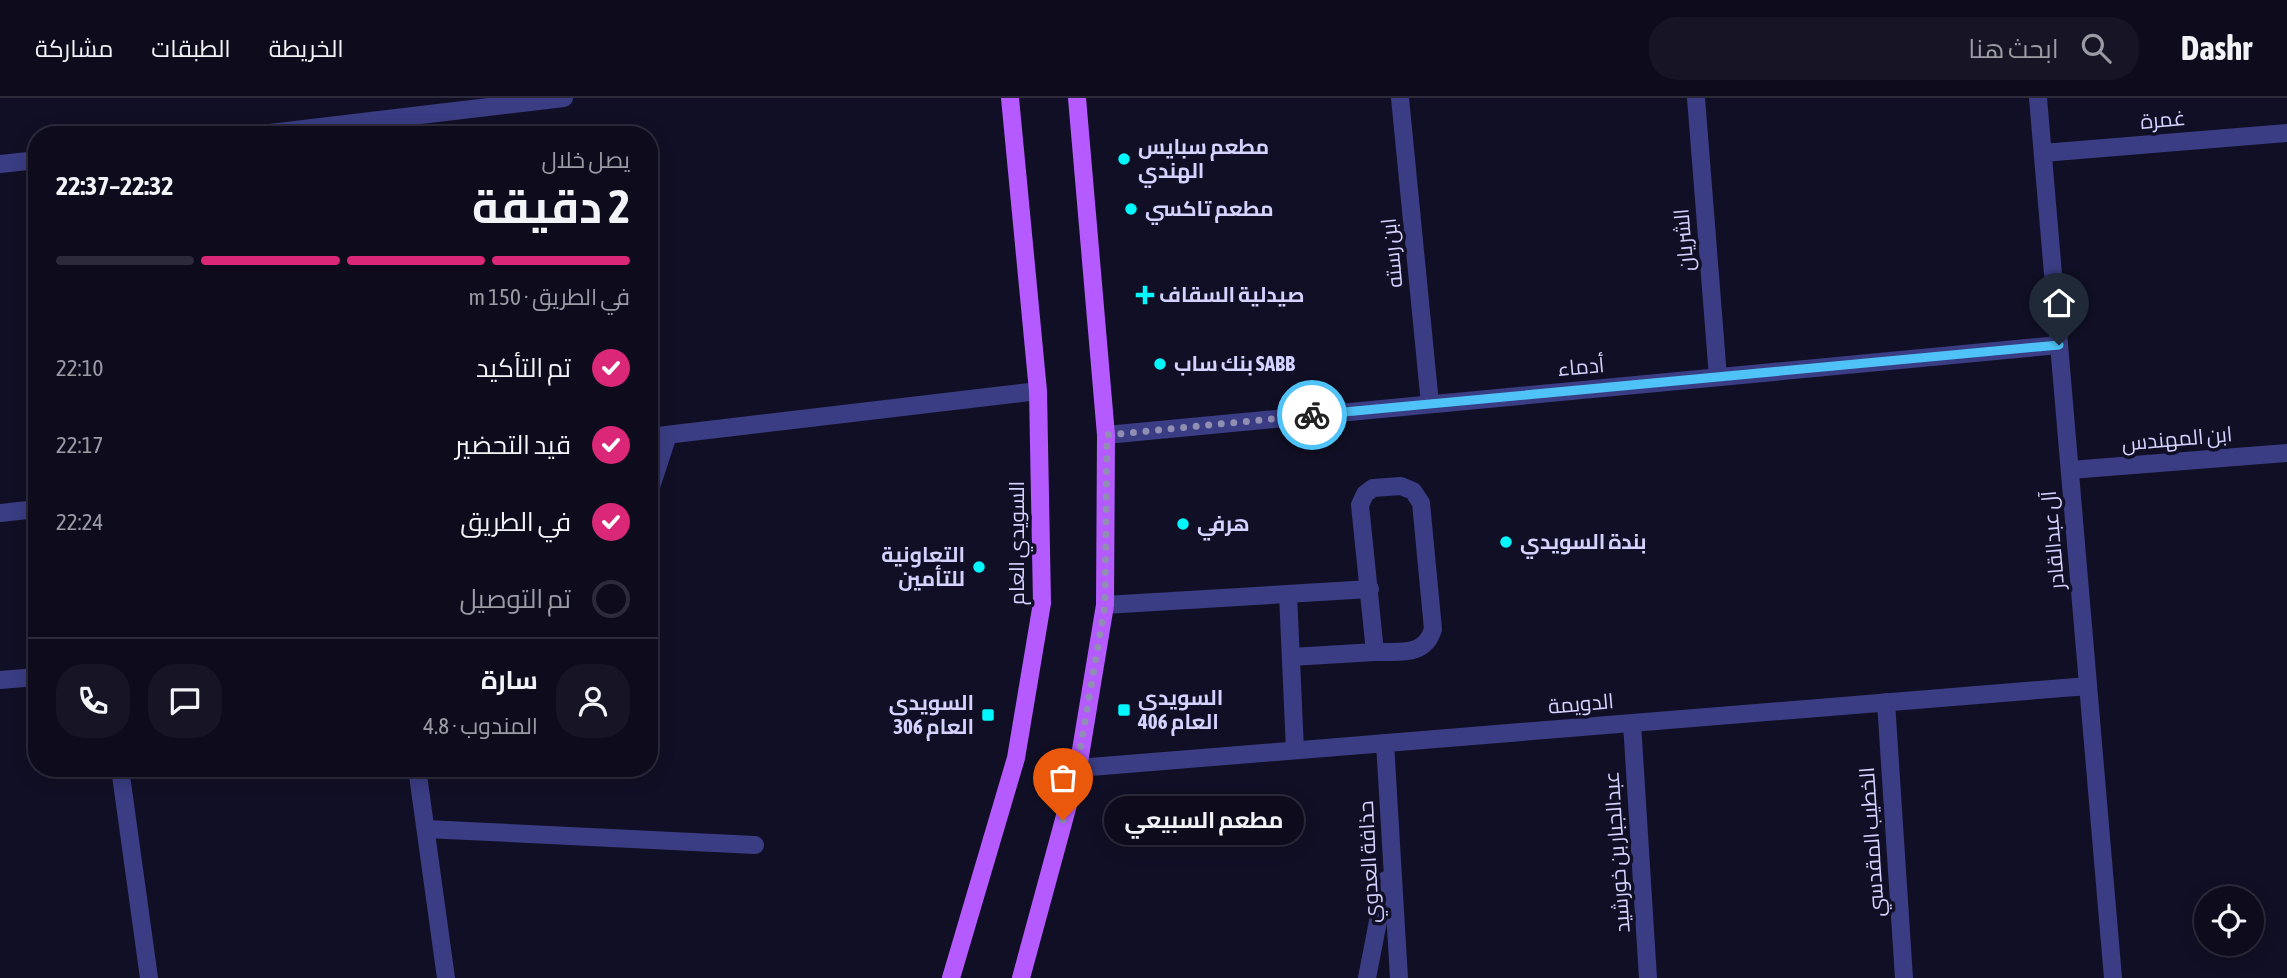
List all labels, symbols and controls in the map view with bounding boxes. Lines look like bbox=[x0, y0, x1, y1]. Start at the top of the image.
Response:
search box bbox=[1649, 17, 2139, 80]
icon: search bbox=[2077, 29, 2115, 67]
text: Dashr bbox=[2181, 29, 2252, 67]
text: ابحث هنا bbox=[1968, 34, 2059, 64]
text: مشاركة bbox=[35, 35, 113, 62]
text: الطبقات bbox=[151, 35, 231, 62]
text: الخريطة bbox=[269, 35, 344, 62]
street label: غمرة bbox=[2139, 105, 2187, 134]
place label: مطعم سبايس الهندي bbox=[1138, 134, 1269, 188]
text: يصل خلال bbox=[541, 147, 630, 173]
marker: مطعم سبايس الهندي bbox=[1116, 151, 1132, 167]
text: 22:32–22:37 bbox=[56, 171, 173, 201]
text: 2 دقيقة bbox=[472, 180, 630, 233]
place label: مطعم تاكسي bbox=[1145, 196, 1274, 225]
marker: مطعم تاكسي bbox=[1123, 201, 1139, 217]
street label: الشريان bbox=[1668, 208, 1700, 272]
street label: ابن رسته bbox=[1375, 217, 1409, 289]
pin bbox=[2029, 273, 2089, 345]
place label: صيدلية السقاف bbox=[1159, 282, 1305, 307]
text: في الطريق · 150 m bbox=[469, 284, 630, 310]
icon: home bbox=[2040, 284, 2078, 322]
marker: صيدلية السقاف bbox=[1137, 287, 1153, 303]
icon: check bbox=[592, 349, 630, 387]
place label: بنك ساب SABB bbox=[1174, 351, 1295, 376]
street label: أدماء bbox=[1557, 352, 1605, 380]
text: تم التأكيد bbox=[476, 353, 571, 383]
text: 22:10 bbox=[56, 355, 103, 381]
marker: بنك ساب SABB bbox=[1152, 356, 1168, 372]
courier bbox=[1277, 380, 1347, 450]
icon: bike bbox=[1293, 396, 1331, 434]
street label: ابن المهندس bbox=[2121, 421, 2233, 457]
icon: check bbox=[592, 426, 630, 464]
text: قيد التحضير bbox=[455, 430, 571, 460]
text: 22:17 bbox=[56, 432, 103, 458]
street label: السويدي العام bbox=[1004, 481, 1033, 605]
street label: آل عبدالقادر bbox=[2036, 489, 2070, 591]
icon: check bbox=[592, 503, 630, 541]
text: في الطريق bbox=[460, 507, 571, 537]
text: 22:24 bbox=[56, 509, 103, 535]
place label: هرفي bbox=[1197, 511, 1250, 541]
marker: هرفي bbox=[1175, 516, 1191, 532]
place label: بندة السويدي bbox=[1520, 529, 1647, 559]
marker: بندة السويدي bbox=[1498, 534, 1514, 550]
place label: التعاونية للتأمين bbox=[881, 542, 965, 591]
marker: التعاونية للتأمين bbox=[971, 559, 987, 575]
text: تم التوصيل bbox=[459, 584, 571, 614]
button: phone bbox=[56, 664, 130, 738]
button: chat bbox=[148, 664, 222, 738]
button: person bbox=[556, 664, 630, 738]
text: سارة bbox=[481, 665, 538, 695]
place label: السويدي العام 406 bbox=[1137, 685, 1223, 736]
street label: الدويمة bbox=[1547, 688, 1615, 719]
place label: السويدي العام 306 bbox=[889, 690, 974, 741]
marker: السويدي العام 406 bbox=[1116, 702, 1132, 718]
marker: السويدي العام 306 bbox=[980, 707, 996, 723]
text: المندوب · 4.8 bbox=[423, 713, 538, 739]
pin bbox=[1033, 748, 1093, 820]
icon: bag bbox=[1044, 759, 1082, 797]
street label: الخطيب المقدسي bbox=[1854, 766, 1892, 918]
street label: عبدالجبار بن خورشيد bbox=[1598, 770, 1636, 934]
callout: مطعم السبيعي bbox=[1105, 796, 1304, 844]
street label: حذافة العدوي bbox=[1353, 800, 1388, 924]
text: مطعم السبيعي bbox=[1125, 807, 1283, 833]
map controls bbox=[2194, 886, 2264, 956]
button: locate bbox=[2194, 886, 2264, 956]

